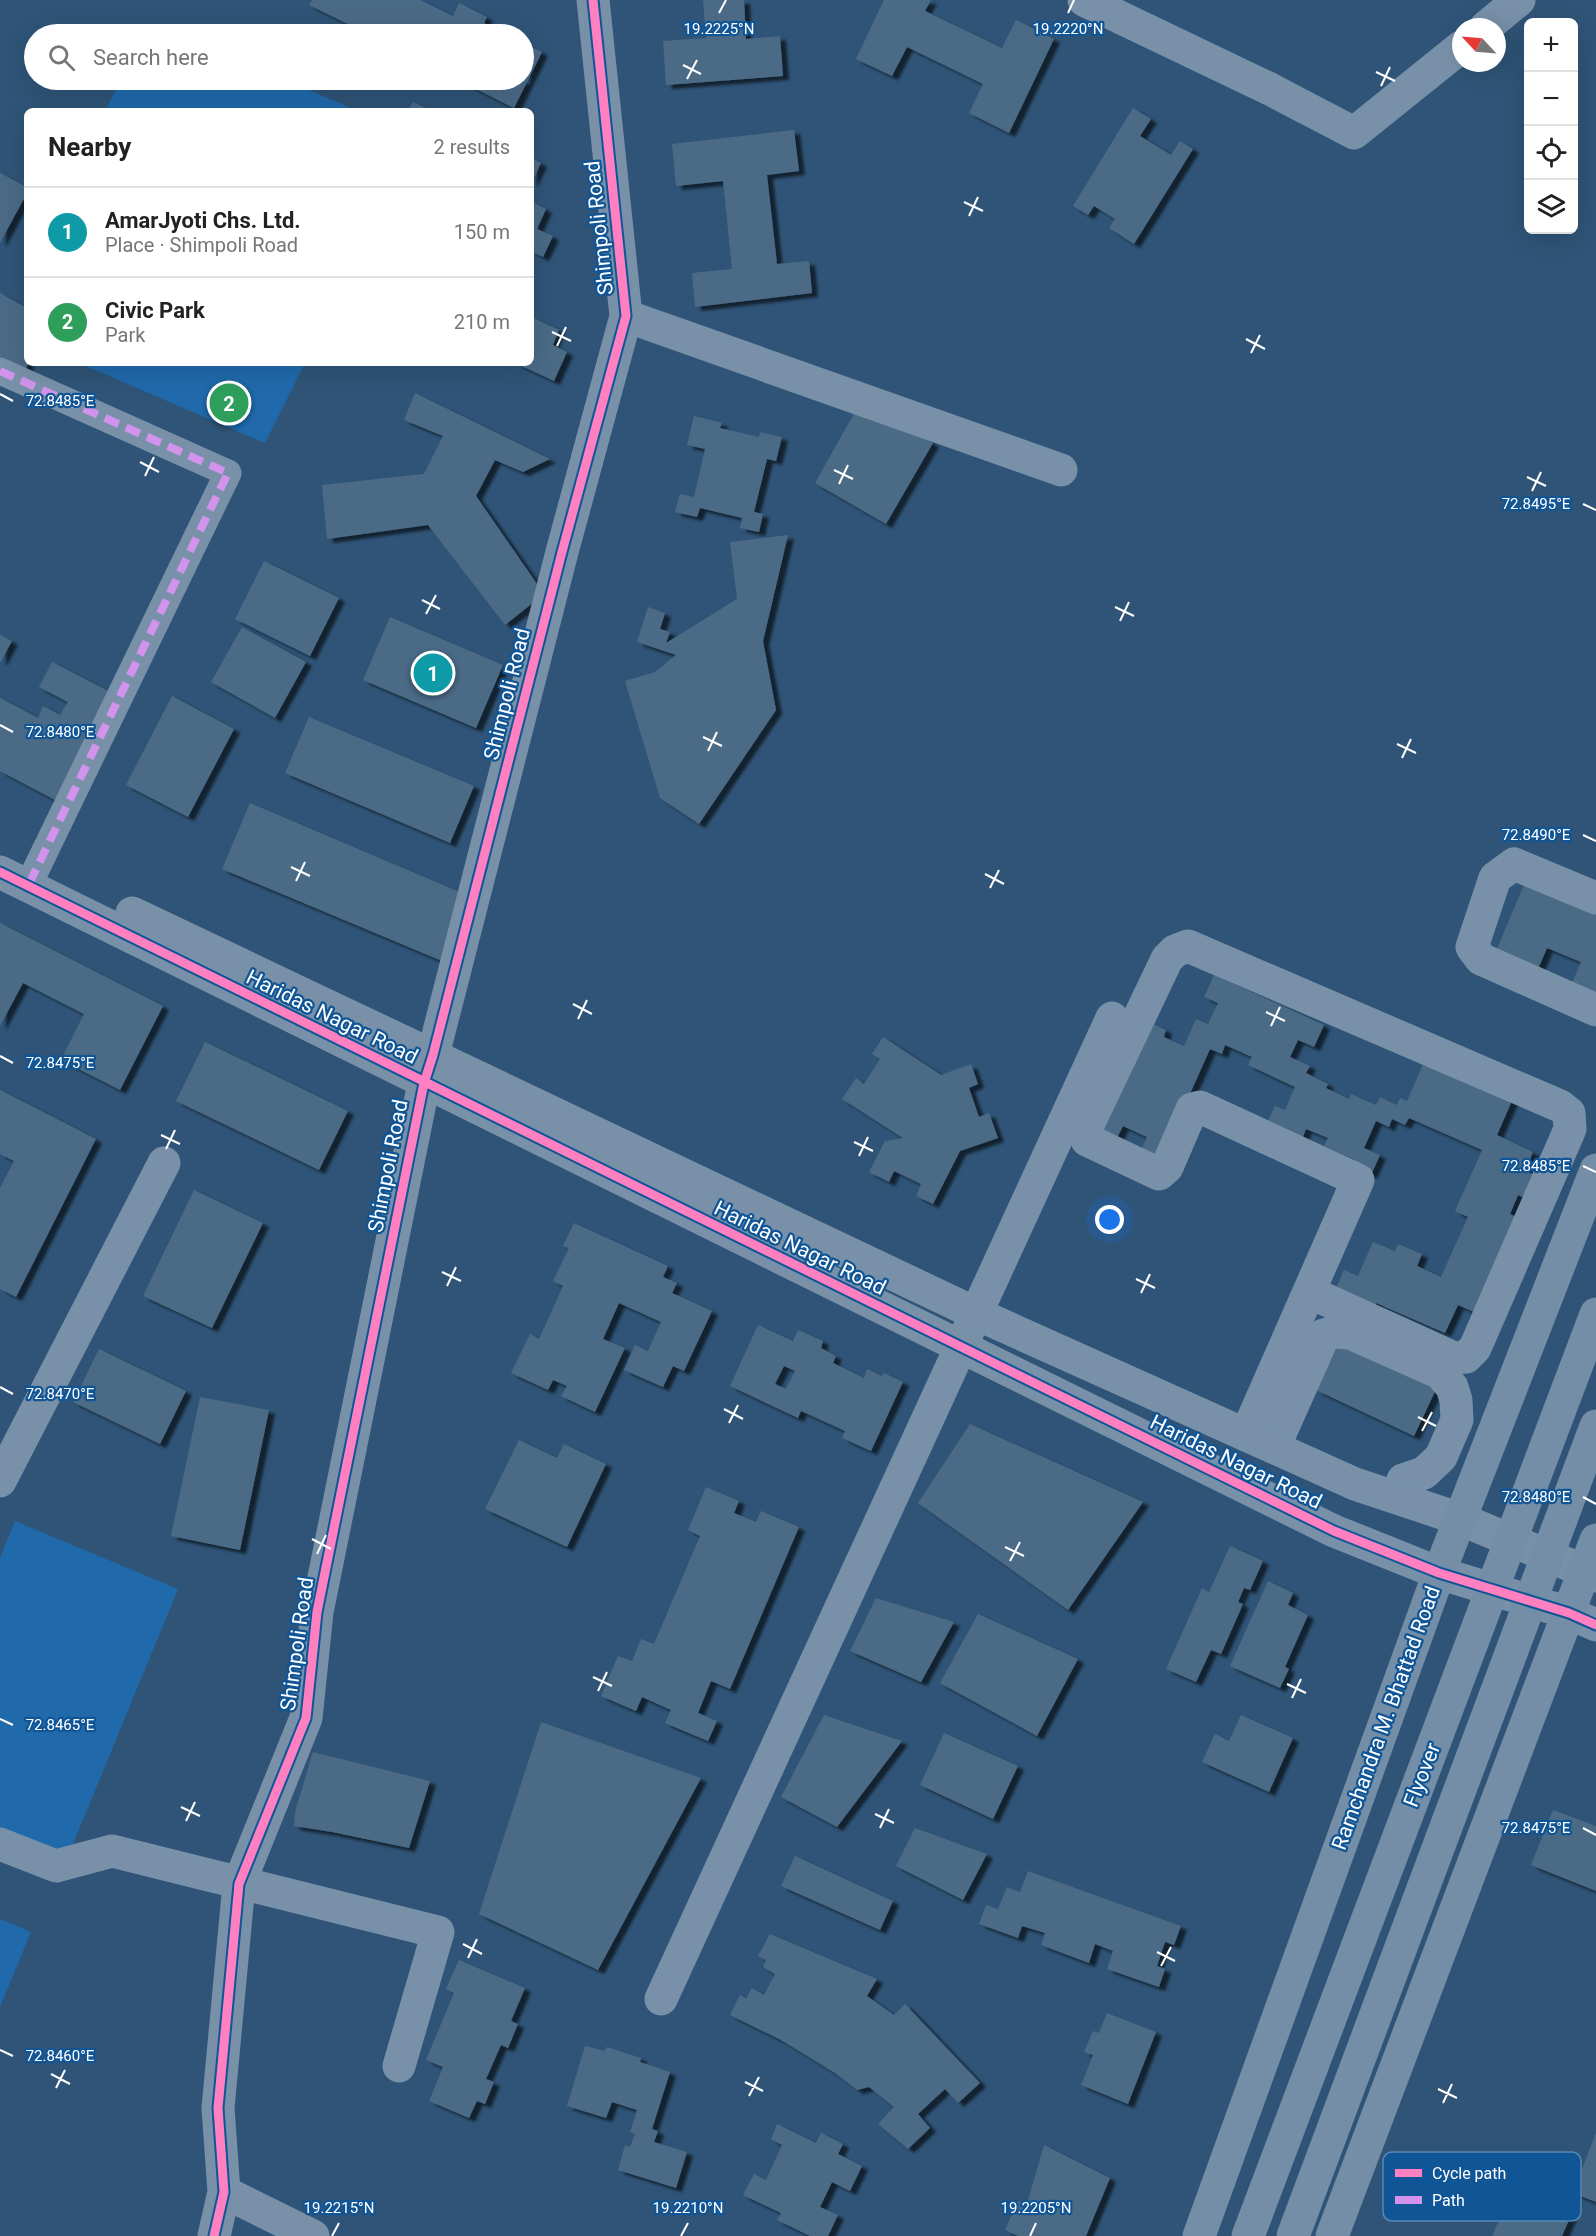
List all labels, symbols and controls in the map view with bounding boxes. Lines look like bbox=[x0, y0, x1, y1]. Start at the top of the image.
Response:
north arrow bbox=[1452, 18, 1506, 72]
map controls bbox=[1524, 18, 1578, 234]
button: + bbox=[1524, 18, 1578, 72]
text: 19.2225°N bbox=[684, 20, 754, 38]
text: 19.2220°N bbox=[1033, 20, 1103, 38]
search box bbox=[24, 24, 534, 90]
icon: search bbox=[45, 41, 78, 74]
text: Search here bbox=[93, 45, 209, 70]
button: − bbox=[1524, 72, 1578, 126]
button: locate bbox=[1524, 126, 1578, 180]
text: Nearby bbox=[48, 132, 131, 162]
text: 2 results bbox=[434, 135, 510, 159]
street label: Shimpoli Road bbox=[580, 160, 618, 296]
button: layers bbox=[1524, 180, 1578, 234]
text: AmarJyoti Chs. Ltd. bbox=[105, 208, 301, 233]
text: 1 bbox=[62, 220, 73, 244]
text: 150 m bbox=[454, 220, 510, 244]
text: Place · Shimpoli Road bbox=[105, 233, 298, 257]
text: Civic Park bbox=[105, 298, 205, 323]
text: 2 bbox=[62, 310, 73, 334]
text: 210 m bbox=[454, 310, 510, 334]
text: Park bbox=[105, 323, 145, 347]
pin: 2 bbox=[210, 380, 248, 426]
text: 72.8485°E bbox=[26, 392, 95, 410]
text: 72.8495°E bbox=[1502, 495, 1571, 513]
street label: Shimpoli Road bbox=[479, 626, 535, 762]
pin: 1 bbox=[414, 650, 452, 696]
text: 72.8480°E bbox=[26, 723, 95, 741]
text: 72.8490°E bbox=[1502, 826, 1571, 844]
street label: Haridas Nagar Road bbox=[242, 965, 422, 1069]
text: 72.8475°E bbox=[26, 1054, 95, 1072]
street label: Shimpoli Road bbox=[363, 1097, 413, 1235]
text: 72.8485°E bbox=[1502, 1157, 1571, 1175]
street label: Haridas Nagar Road bbox=[710, 1196, 890, 1300]
your location bbox=[1095, 1205, 1124, 1234]
text: 72.8470°E bbox=[26, 1385, 95, 1403]
street label: Haridas Nagar Road bbox=[1146, 1410, 1326, 1514]
text: 72.8480°E bbox=[1502, 1488, 1571, 1506]
street label: Shimpoli Road bbox=[276, 1576, 318, 1712]
street label: Ramchandra M. Bhattad Road bbox=[1327, 1583, 1445, 1853]
text: 72.8465°E bbox=[26, 1716, 95, 1734]
street label: Flyover bbox=[1399, 1740, 1445, 1810]
text: 72.8475°E bbox=[1502, 1819, 1571, 1837]
text: 72.8460°E bbox=[26, 2047, 95, 2065]
legend bbox=[1383, 2152, 1581, 2221]
text: Cycle path bbox=[1432, 2164, 1506, 2183]
text: Path bbox=[1432, 2191, 1465, 2210]
text: 19.2215°N bbox=[304, 2199, 374, 2217]
text: 19.2210°N bbox=[653, 2199, 723, 2217]
text: 19.2205°N bbox=[1001, 2199, 1071, 2217]

